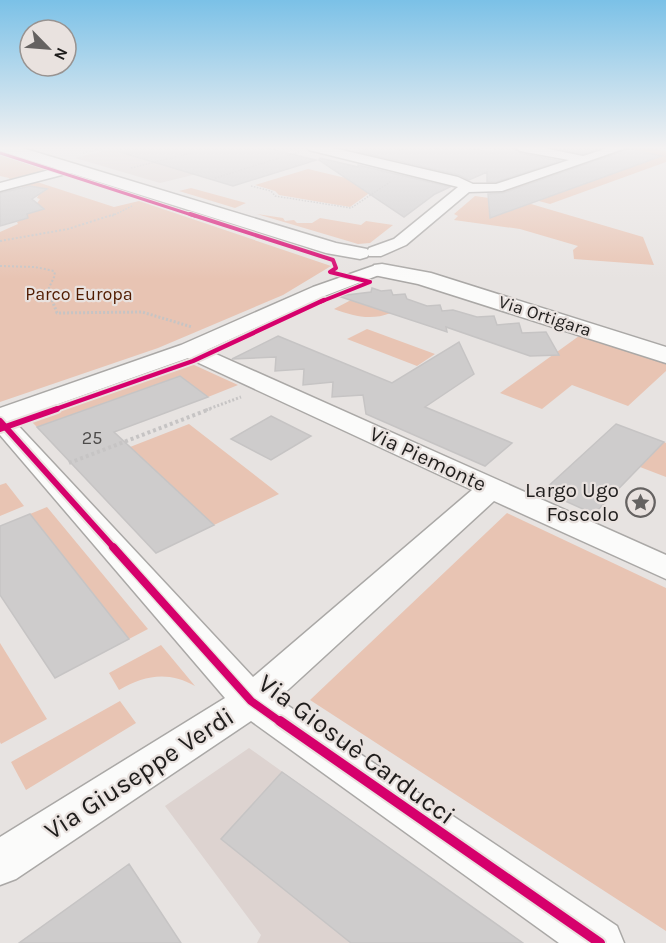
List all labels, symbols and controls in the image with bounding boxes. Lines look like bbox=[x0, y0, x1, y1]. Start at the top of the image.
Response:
north arrow bbox=[18, 18, 78, 78]
text: N bbox=[50, 45, 72, 63]
park label: Parco Europa bbox=[25, 283, 133, 305]
street label: Via Ortigara bbox=[496, 291, 594, 341]
street label: Via Piemonte bbox=[366, 422, 490, 496]
house number: 25 bbox=[82, 427, 102, 449]
place label: Largo Ugo Foscolo bbox=[525, 478, 619, 526]
place icon: Largo Ugo Foscolo bbox=[624, 486, 656, 518]
street label: Via Giosuè Carducci bbox=[252, 668, 461, 831]
street label: Via Giuseppe Verdi bbox=[39, 701, 240, 846]

